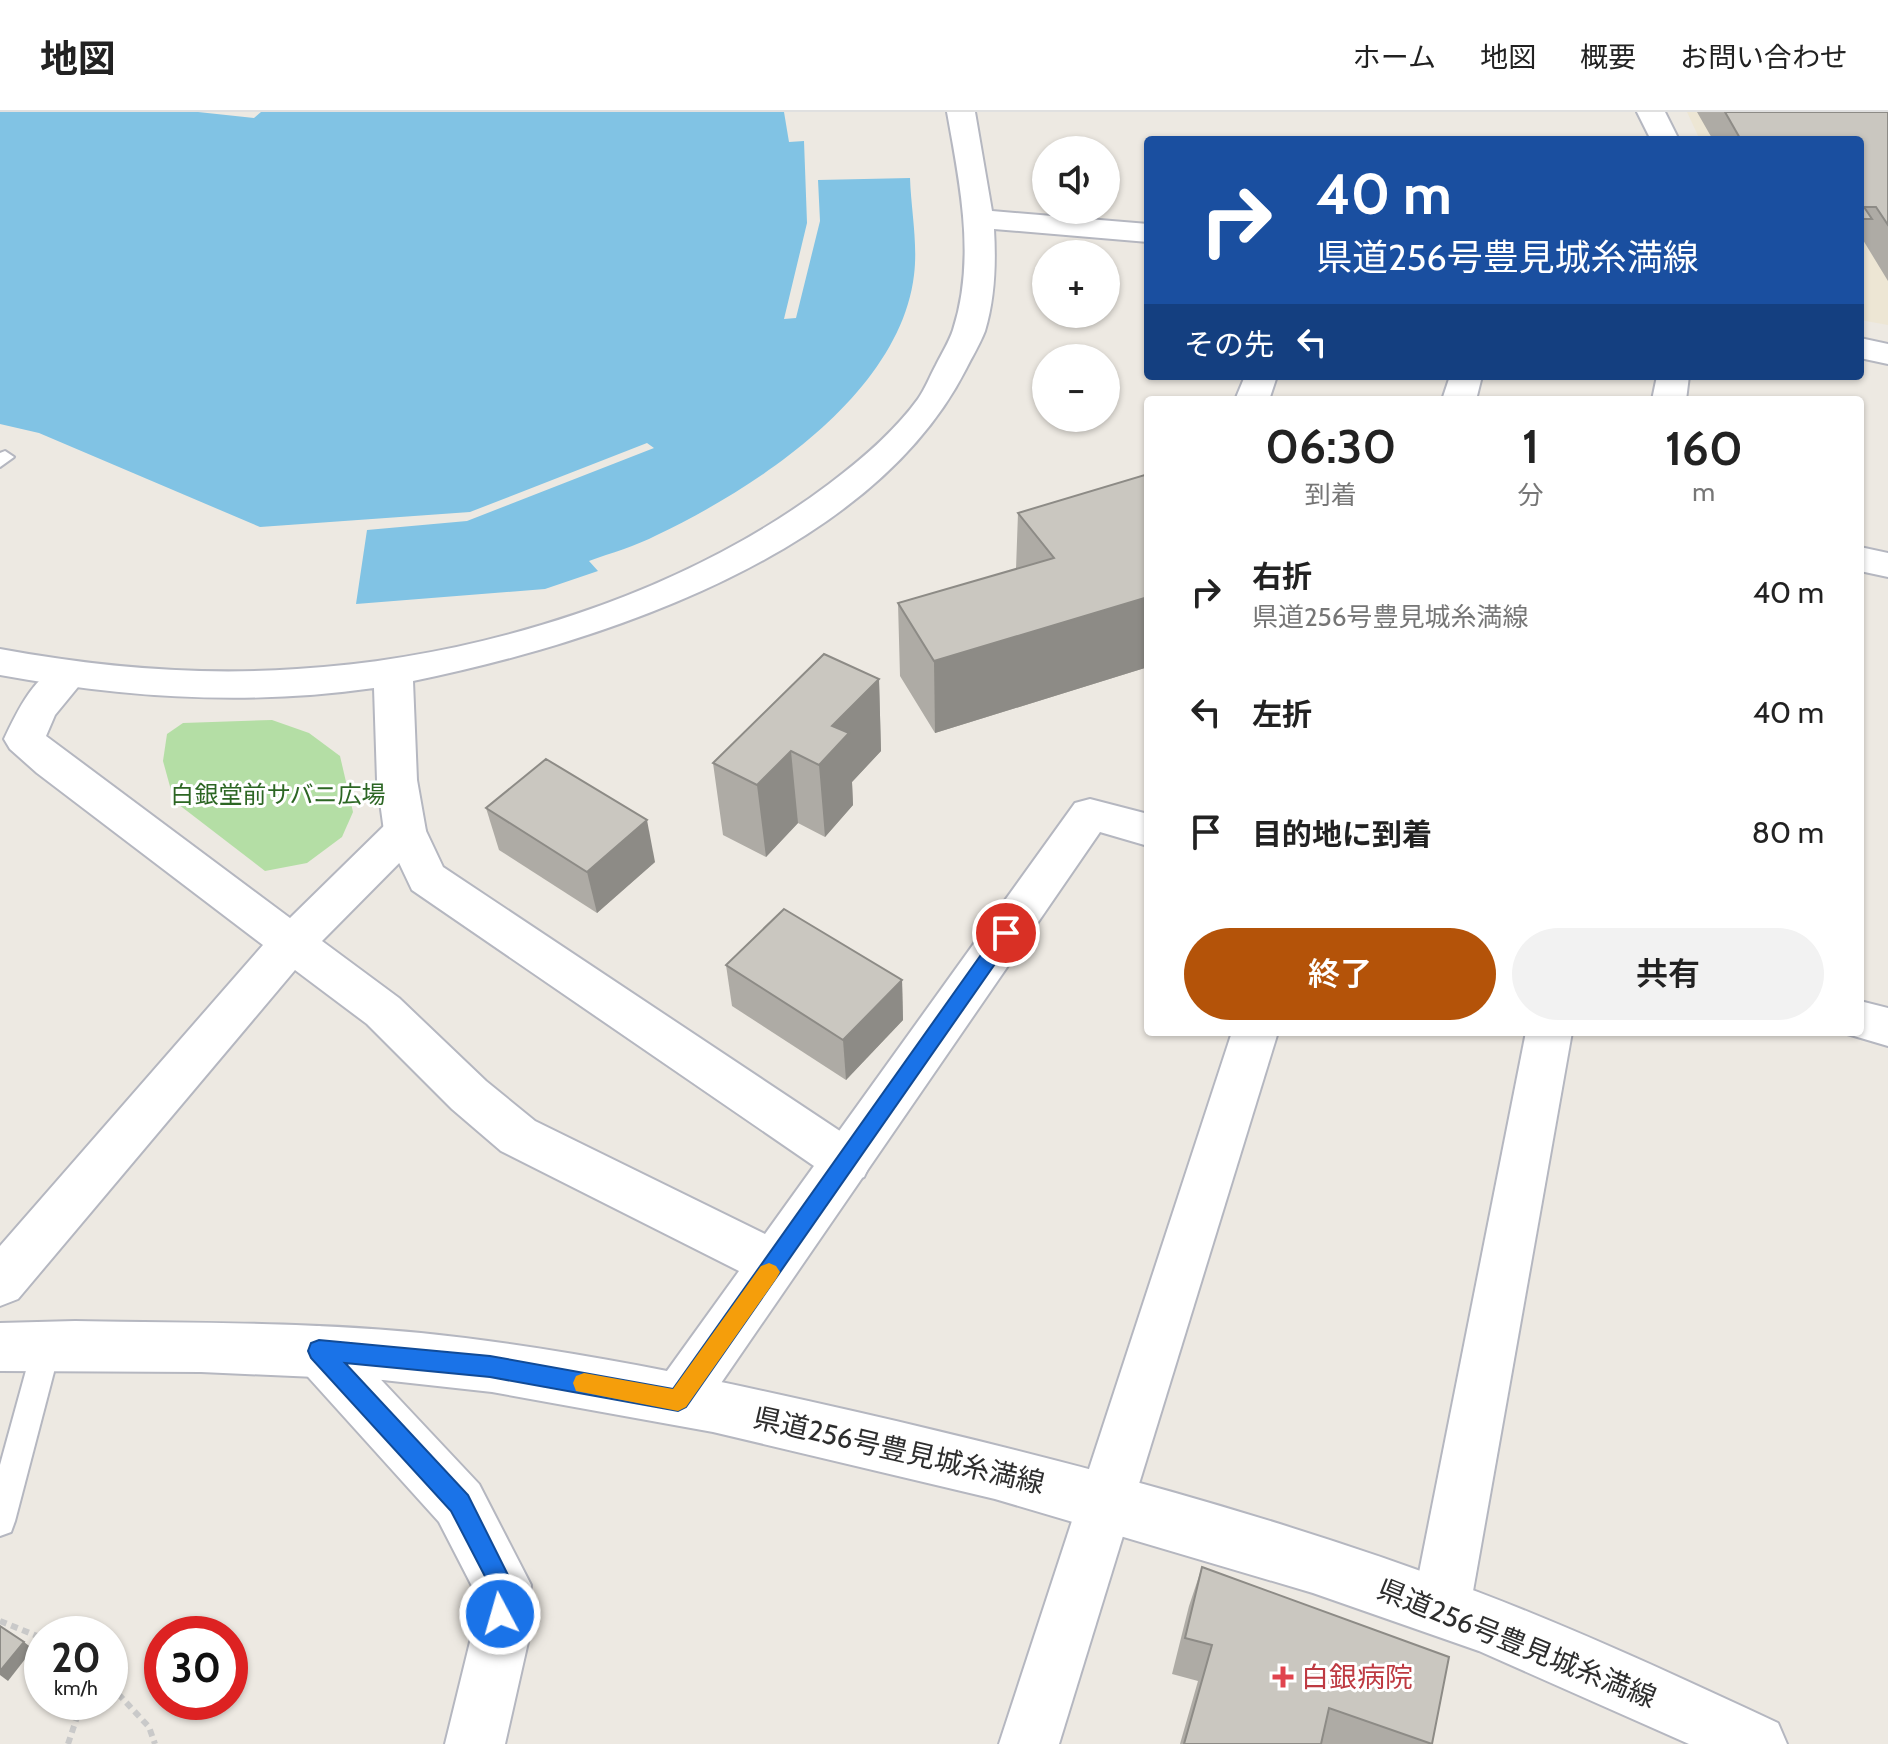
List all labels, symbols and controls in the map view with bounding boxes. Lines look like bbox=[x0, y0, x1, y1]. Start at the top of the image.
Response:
text: 地図 bbox=[40, 35, 116, 82]
text: ホーム bbox=[1353, 40, 1436, 74]
text: 地図 bbox=[1480, 40, 1536, 74]
text: 概要 bbox=[1580, 40, 1636, 74]
text: お問い合わせ bbox=[1680, 40, 1848, 74]
map controls bbox=[1032, 136, 1120, 432]
button: sound bbox=[1032, 136, 1120, 224]
text: 40 m bbox=[1316, 160, 1452, 228]
icon: right bbox=[1184, 168, 1288, 272]
text: 県道256号豊見城糸満線 bbox=[1316, 235, 1699, 279]
button: + bbox=[1032, 240, 1120, 328]
icon: left bbox=[1290, 320, 1334, 364]
text: その先 bbox=[1184, 326, 1274, 363]
button: − bbox=[1032, 344, 1120, 432]
text: 06:30 bbox=[1265, 417, 1396, 475]
text: 1 bbox=[1522, 417, 1539, 475]
text: 160 bbox=[1665, 419, 1743, 477]
text: m bbox=[1692, 476, 1715, 508]
text: 到着 bbox=[1305, 479, 1357, 511]
text: 分 bbox=[1518, 479, 1544, 511]
text: 右折 bbox=[1252, 558, 1312, 595]
icon: right bbox=[1184, 570, 1228, 614]
text: 40 m bbox=[1753, 574, 1824, 611]
text: 県道256号豊見城糸満線 bbox=[1252, 601, 1528, 633]
icon: left bbox=[1184, 690, 1228, 734]
text: 40 m bbox=[1753, 694, 1824, 731]
text: 左折 bbox=[1252, 696, 1312, 733]
park label: 白銀堂前サバニ広場 bbox=[170, 780, 386, 809]
icon: arrive bbox=[1184, 810, 1228, 854]
text: 80 m bbox=[1752, 814, 1824, 851]
text: 目的地に到着 bbox=[1252, 816, 1432, 853]
pin bbox=[972, 899, 1040, 967]
icon: arrive bbox=[984, 911, 1028, 955]
button: 終了 bbox=[1184, 928, 1496, 1020]
button: 共有 bbox=[1512, 928, 1824, 1020]
street label: 県道256号豊見城糸満線 bbox=[750, 1400, 1048, 1500]
street label: 県道256号豊見城糸満線 bbox=[1373, 1571, 1661, 1715]
position arrow bbox=[458, 1572, 542, 1656]
speed limit sign: 30 bbox=[144, 1616, 248, 1720]
text: 20 bbox=[51, 1633, 101, 1682]
place label: 白銀病院 bbox=[1301, 1660, 1413, 1694]
marker: 白銀病院 bbox=[1272, 1666, 1294, 1688]
text: km/h bbox=[54, 1676, 98, 1700]

